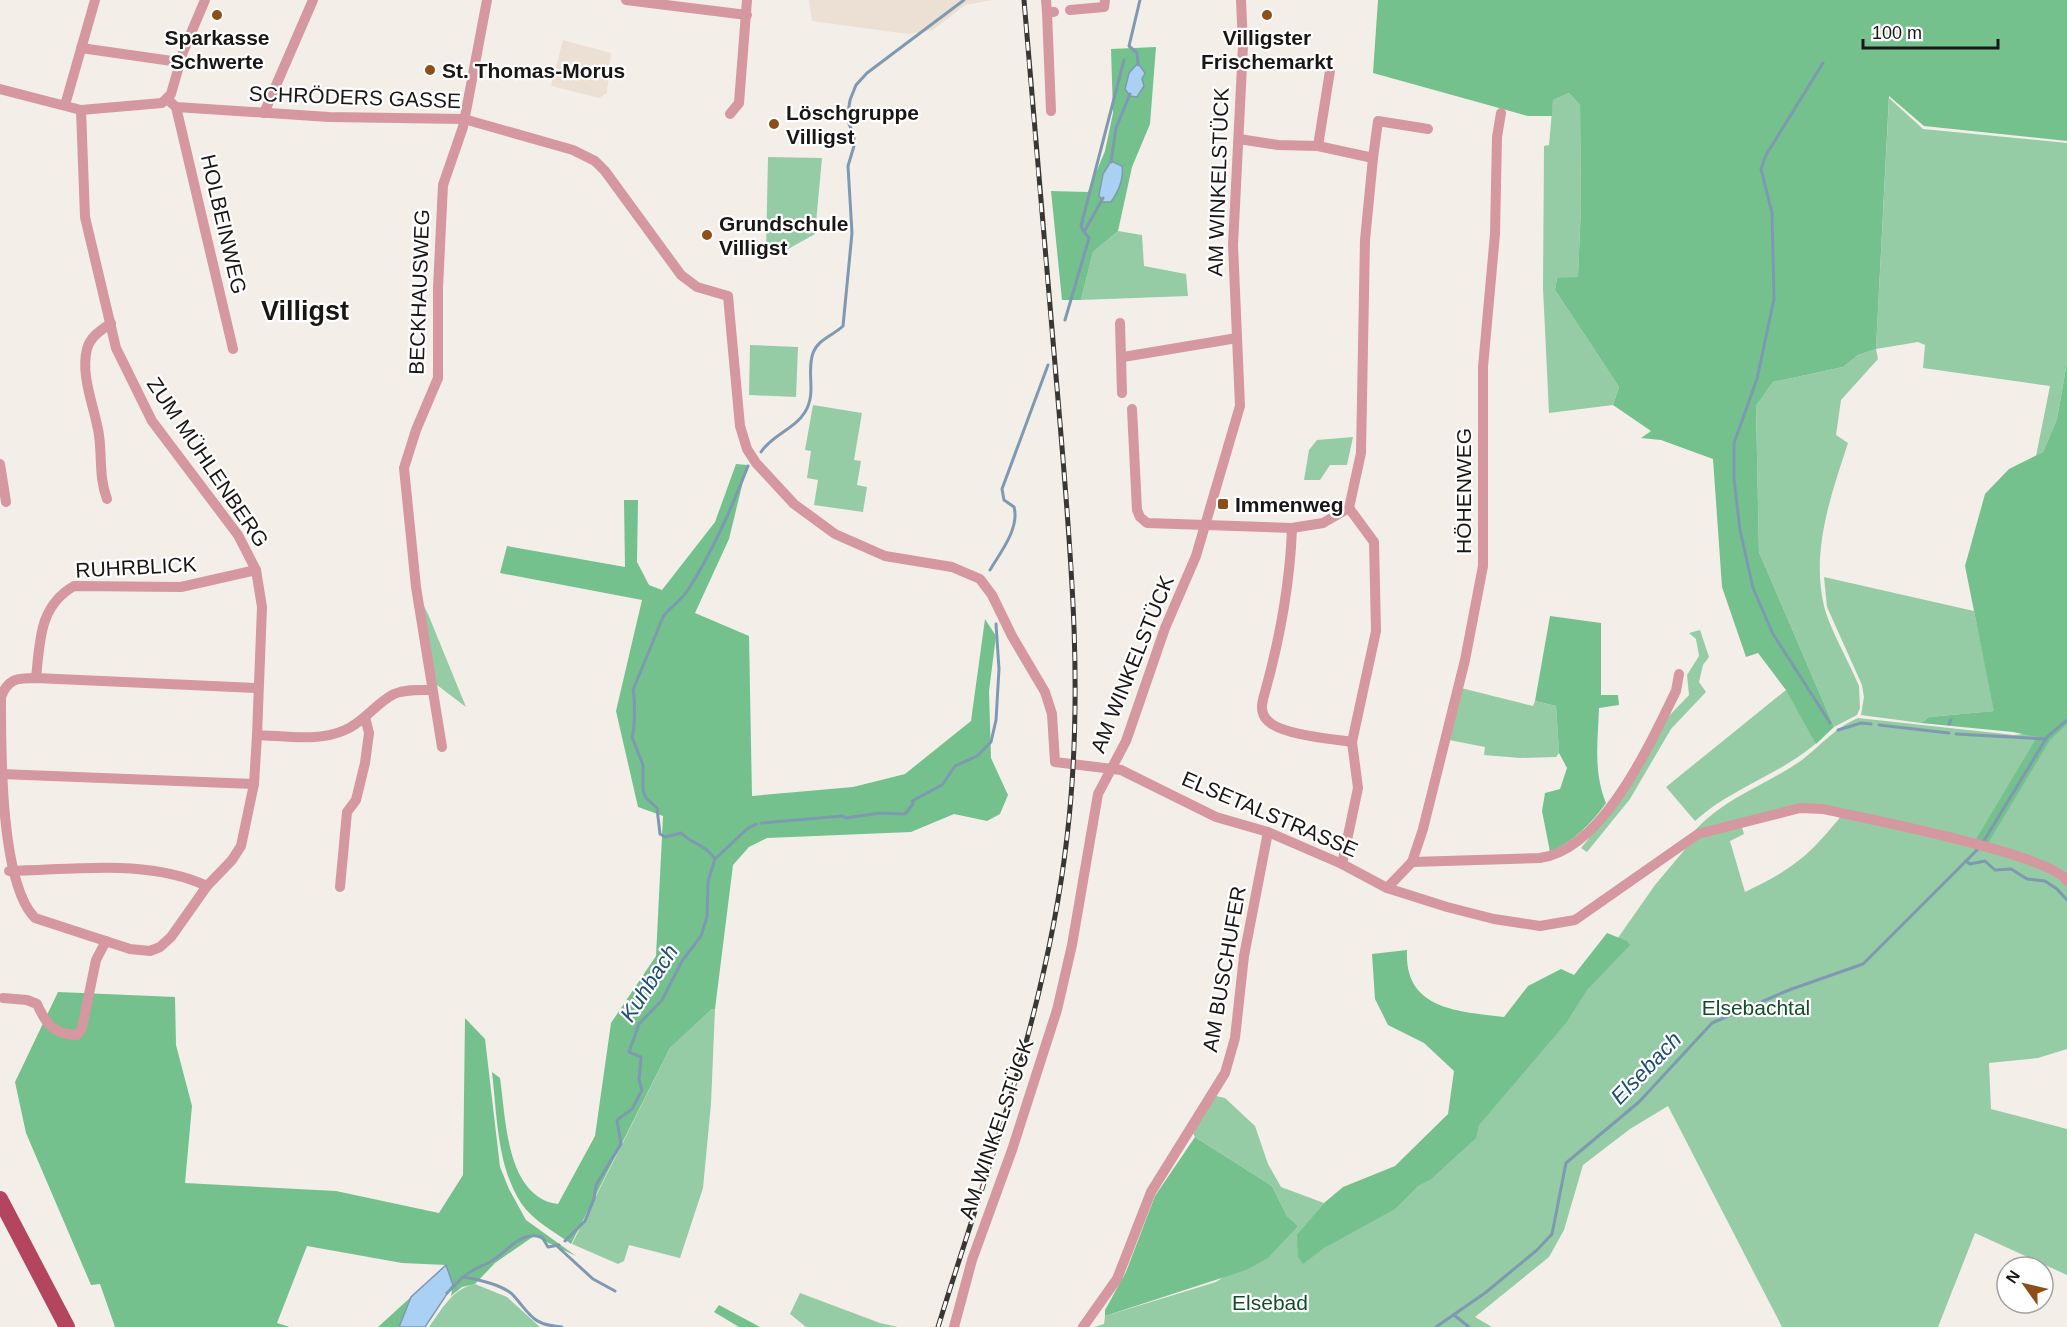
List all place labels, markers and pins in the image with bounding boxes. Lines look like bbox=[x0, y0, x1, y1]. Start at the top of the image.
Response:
marker: Sparkasse Schwerte bbox=[210, 8, 224, 22]
marker: Villigster Frischemarkt bbox=[1260, 8, 1274, 22]
place label: Sparkasse Schwerte bbox=[164, 26, 270, 73]
place label: Villigster Frischemarkt bbox=[1201, 26, 1333, 73]
place label: St. Thomas-Morus bbox=[442, 59, 625, 82]
marker: St. Thomas-Morus bbox=[423, 63, 437, 77]
place label: Löschgruppe Villigst bbox=[786, 101, 919, 148]
marker: Löschgruppe Villigst bbox=[767, 117, 781, 131]
place label: Grundschule Villigst bbox=[719, 212, 849, 259]
marker: Grundschule Villigst bbox=[700, 228, 714, 242]
place label: Immenweg bbox=[1235, 493, 1344, 516]
marker: Immenweg bbox=[1216, 497, 1230, 511]

